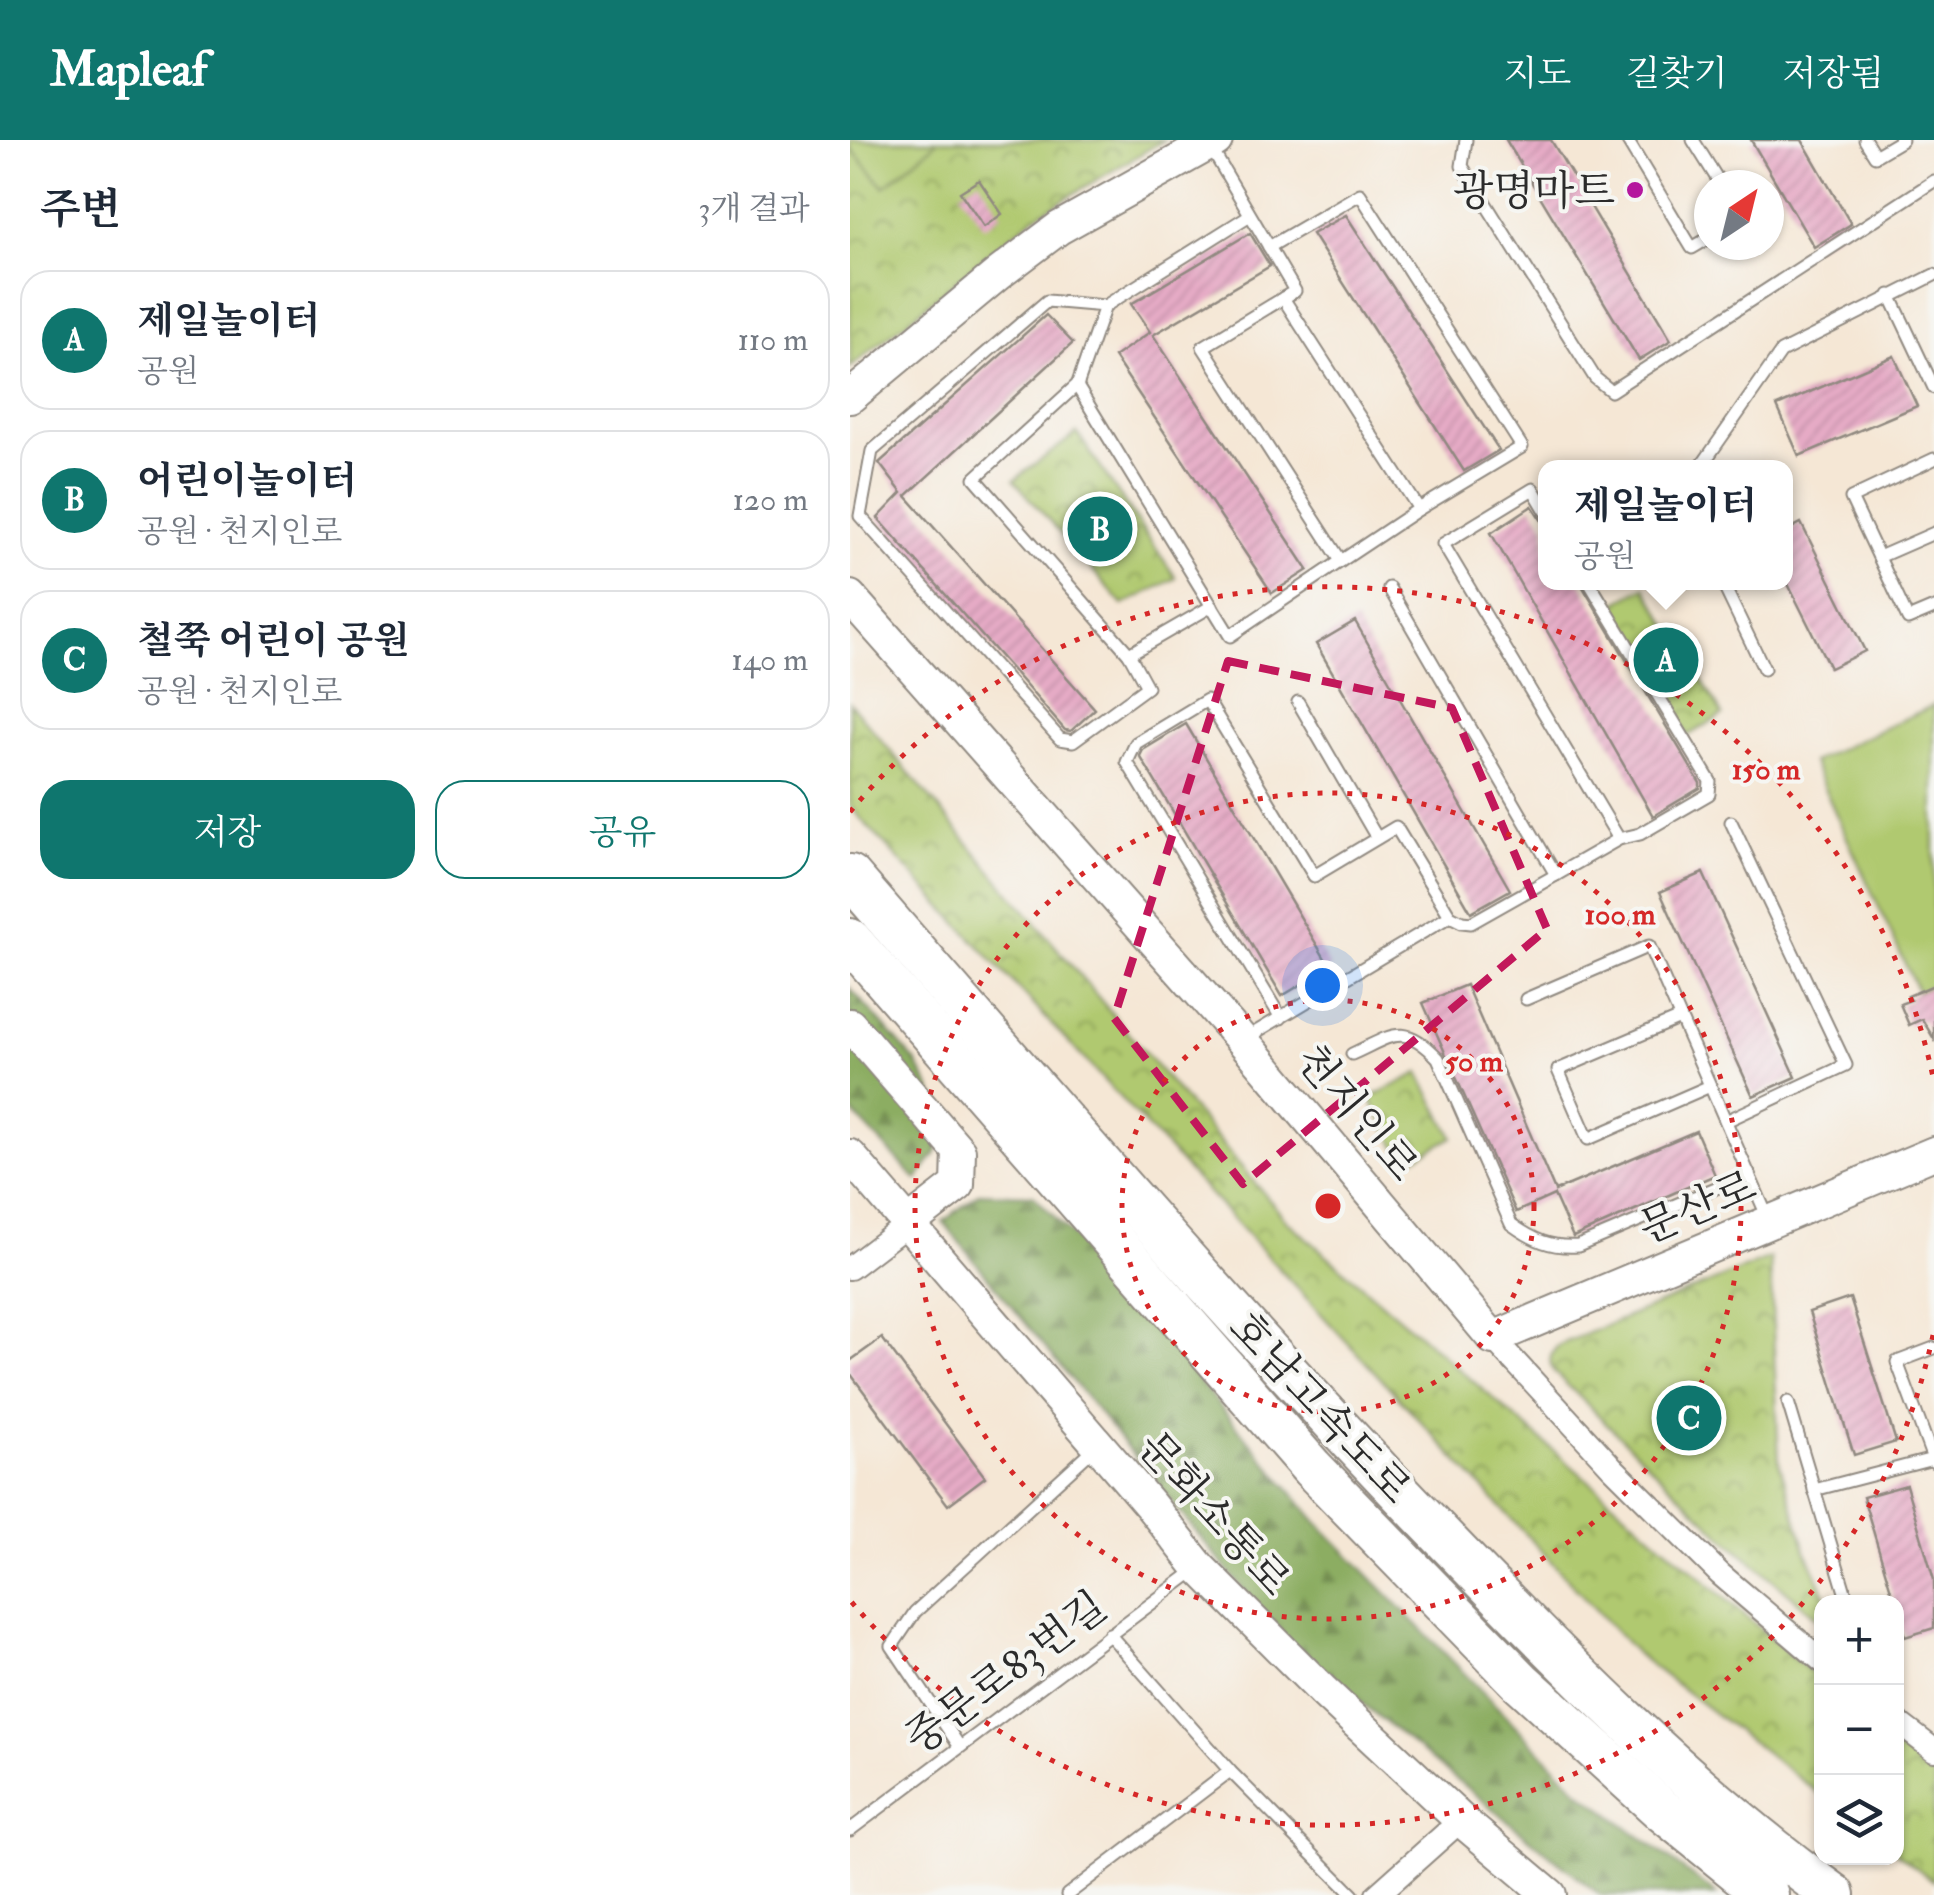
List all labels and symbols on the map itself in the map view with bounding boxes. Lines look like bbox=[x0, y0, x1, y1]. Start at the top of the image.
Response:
place label: 광명마트 bbox=[1453, 166, 1615, 218]
north arrow bbox=[1694, 170, 1784, 260]
marker: 광명마트 bbox=[1624, 179, 1646, 201]
pin: B bbox=[1068, 492, 1132, 566]
pin: A bbox=[1634, 622, 1698, 698]
text: 150 m bbox=[1732, 751, 1801, 788]
text: 100 m bbox=[1585, 896, 1656, 933]
your location bbox=[1297, 960, 1348, 1011]
street label: 천지인로 bbox=[1284, 1034, 1429, 1192]
text: 50 m bbox=[1445, 1043, 1504, 1080]
street label: 문산로 bbox=[1632, 1160, 1764, 1256]
centre of rings bbox=[1310, 1188, 1346, 1224]
street label: 호남고속도로 bbox=[1218, 1302, 1422, 1515]
pin: C bbox=[1656, 1380, 1722, 1456]
street label: 문화소통로 bbox=[1126, 1422, 1301, 1607]
street label: 중문로83번길 bbox=[895, 1581, 1117, 1766]

